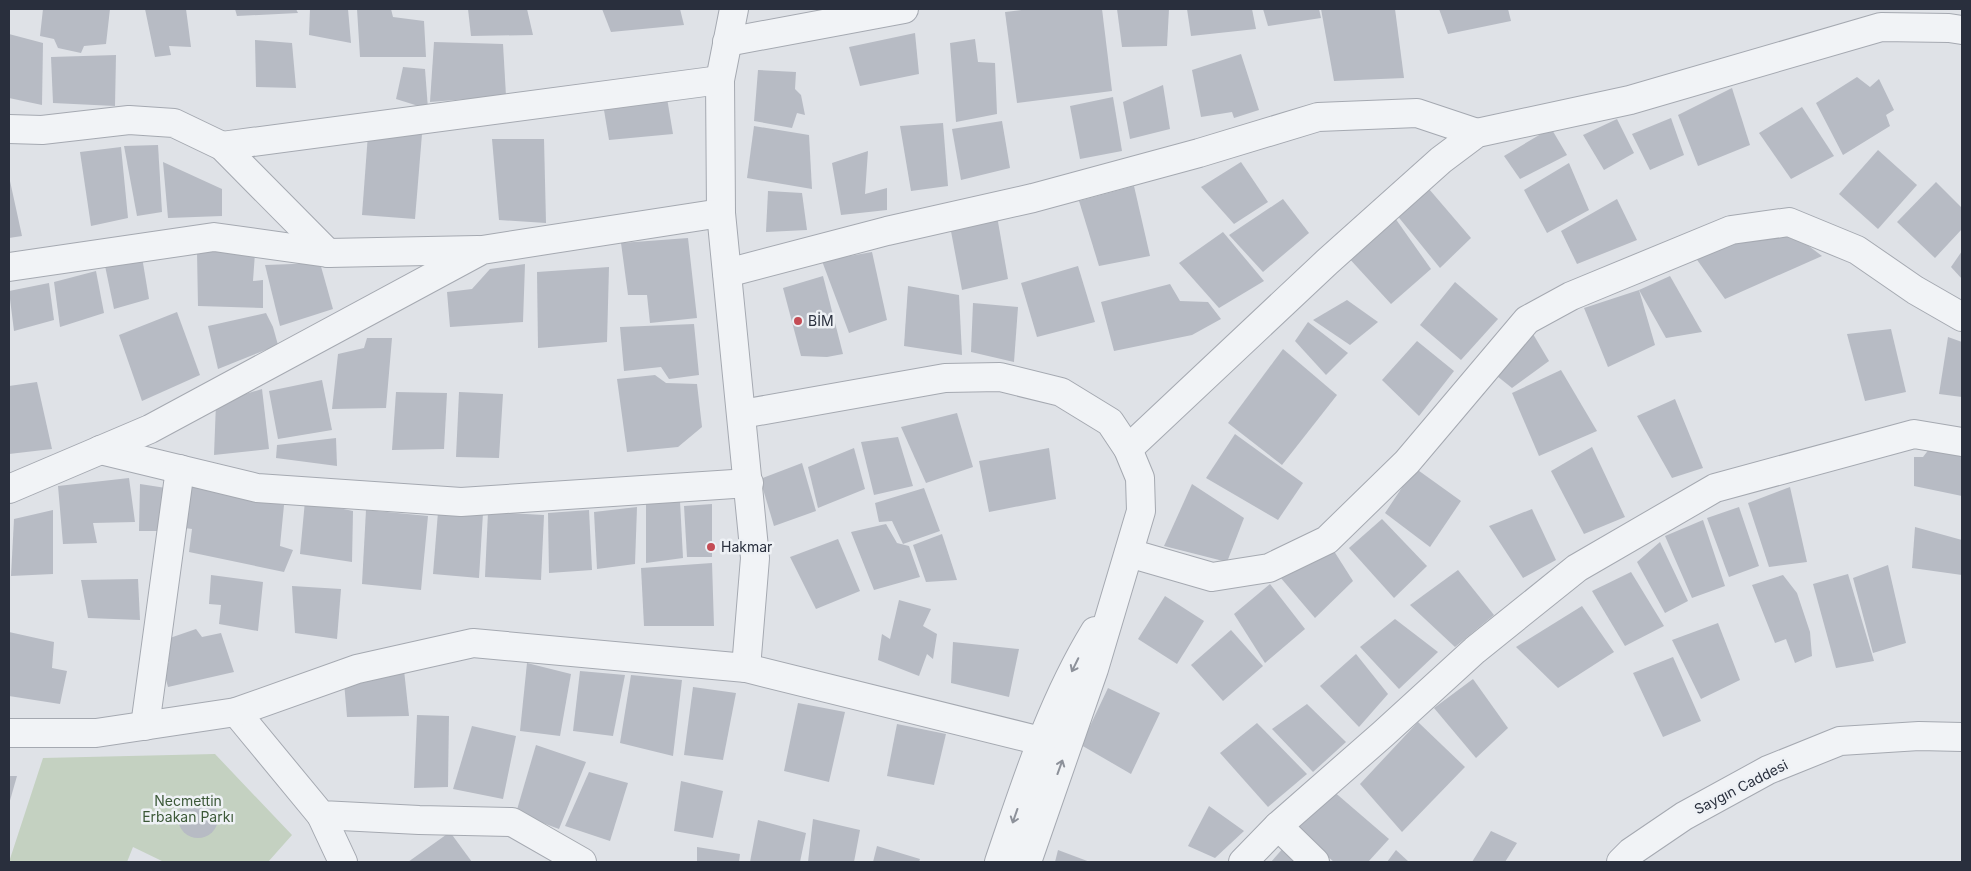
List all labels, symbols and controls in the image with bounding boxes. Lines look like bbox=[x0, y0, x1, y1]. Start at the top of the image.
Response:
place label: BİM bbox=[808, 312, 834, 329]
marker: BİM bbox=[792, 315, 804, 327]
place label: Hakmar bbox=[721, 538, 772, 555]
marker: Hakmar bbox=[705, 541, 717, 553]
one-way arrow bbox=[1070, 658, 1080, 673]
street label: Saygın Caddesi bbox=[1691, 756, 1790, 817]
one-way arrow bbox=[1056, 759, 1066, 775]
park label: Necmettin Erbakan Parkı bbox=[142, 792, 234, 825]
one-way arrow bbox=[1010, 808, 1019, 824]

